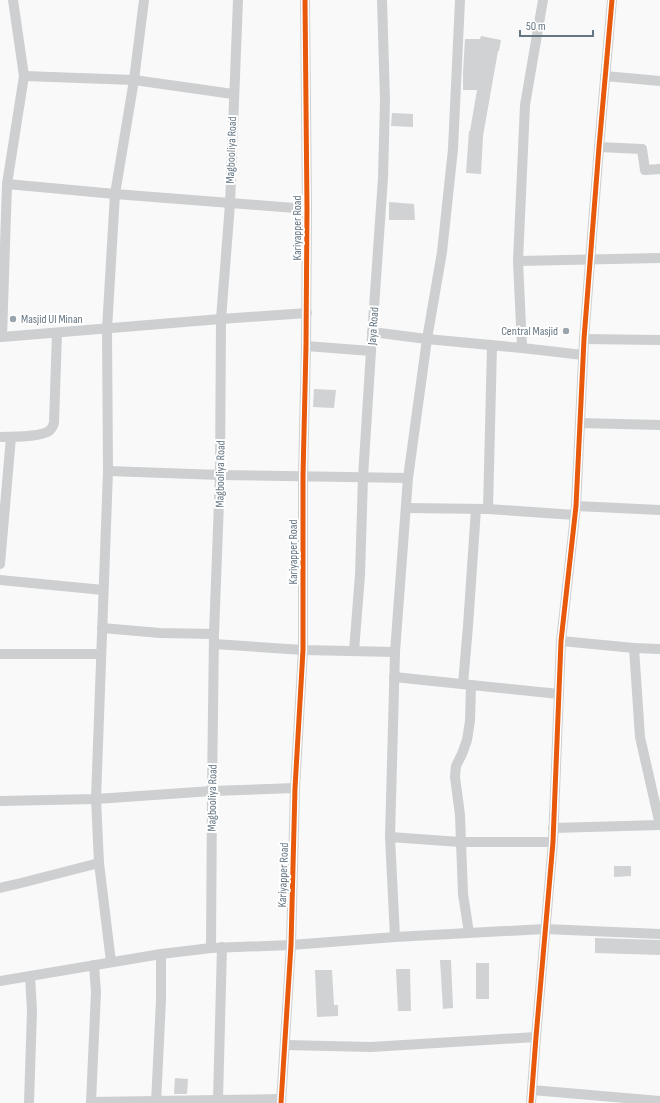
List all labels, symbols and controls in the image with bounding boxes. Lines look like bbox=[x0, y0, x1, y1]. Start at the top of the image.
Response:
scale bar bbox=[520, 12, 593, 38]
text: 50 m bbox=[526, 19, 546, 34]
street label: Magbooliya Road bbox=[223, 116, 240, 184]
street label: Kariyapper Road bbox=[290, 196, 305, 260]
street label: Jaya Road bbox=[365, 307, 382, 346]
place label: Masjid Ul Minan bbox=[21, 312, 83, 327]
marker: Masjid Ul Minan bbox=[8, 314, 18, 324]
place label: Central Masjid bbox=[501, 324, 558, 339]
marker: Central Masjid bbox=[561, 326, 571, 336]
street label: Magbooliya Road bbox=[212, 440, 229, 508]
street label: Kariyapper Road bbox=[286, 520, 301, 584]
street label: Magbooliya Road bbox=[204, 764, 221, 832]
street label: Kariyapper Road bbox=[275, 842, 292, 908]

